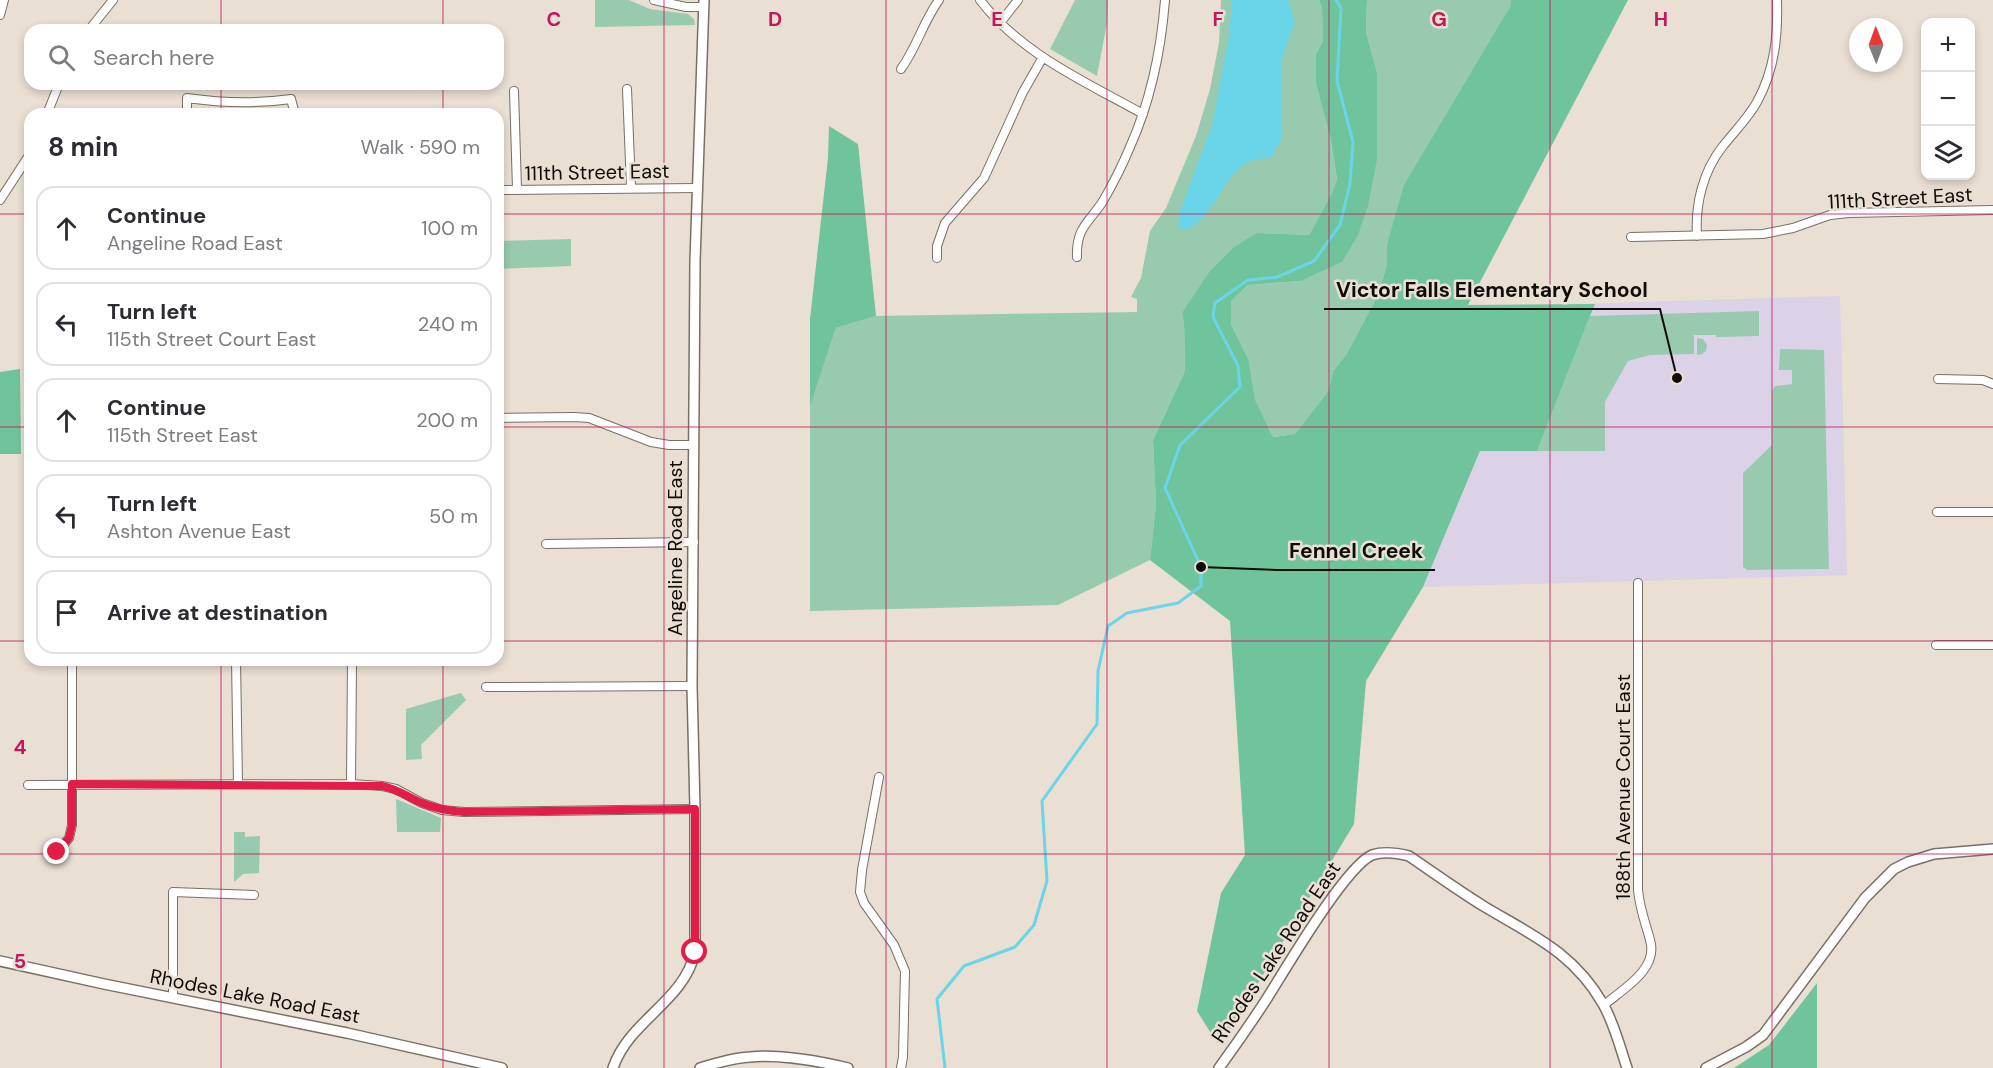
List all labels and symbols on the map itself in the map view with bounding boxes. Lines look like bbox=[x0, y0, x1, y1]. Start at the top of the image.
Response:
text: C bbox=[547, 6, 561, 32]
text: D bbox=[768, 6, 782, 32]
text: E bbox=[991, 6, 1003, 32]
text: F bbox=[1212, 6, 1224, 32]
text: G bbox=[1431, 6, 1447, 32]
text: H bbox=[1654, 6, 1668, 32]
north arrow bbox=[1849, 18, 1903, 72]
street label: 111th Street East bbox=[524, 158, 670, 186]
street label: 111th Street East bbox=[1827, 181, 1973, 215]
callout: Victor Falls Elementary School bbox=[1324, 270, 1660, 309]
text: Victor Falls Elementary School bbox=[1336, 276, 1648, 304]
street label: Angeline Road East bbox=[662, 460, 688, 636]
callout: Fennel Creek bbox=[1277, 531, 1435, 570]
text: Fennel Creek bbox=[1289, 537, 1423, 565]
street label: 188th Avenue Court East bbox=[1610, 674, 1636, 900]
text: 4 bbox=[14, 734, 27, 760]
route end bbox=[43, 838, 69, 864]
street label: Rhodes Lake Road East bbox=[1206, 856, 1347, 1048]
route start bbox=[681, 938, 707, 964]
text: 5 bbox=[14, 948, 26, 974]
street label: Rhodes Lake Road East bbox=[148, 963, 362, 1029]

